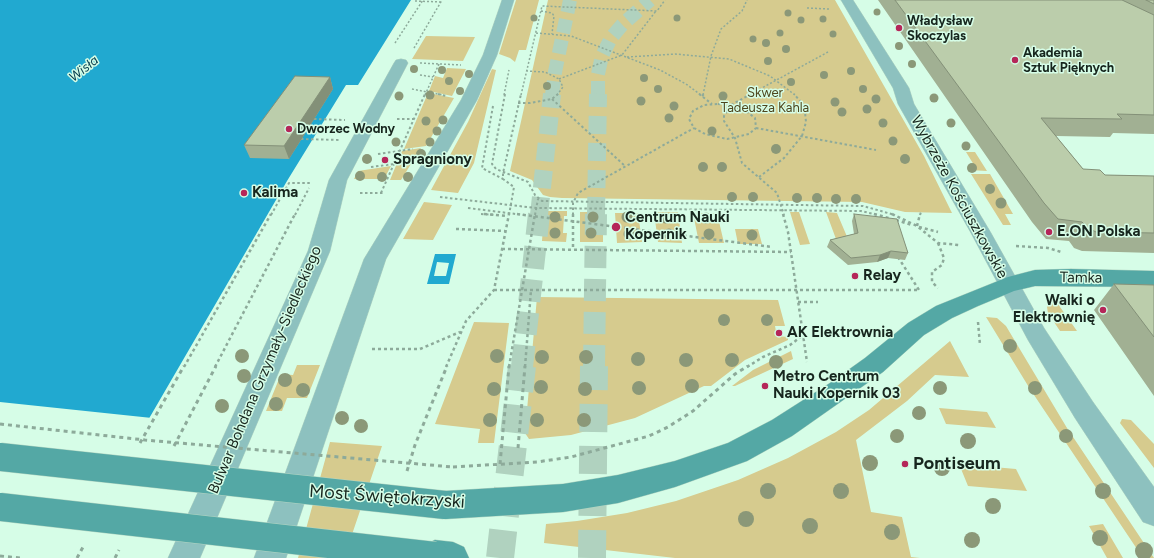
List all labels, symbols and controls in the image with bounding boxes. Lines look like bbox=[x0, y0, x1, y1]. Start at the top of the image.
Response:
place label: Władysław Skoczylas bbox=[907, 13, 973, 44]
marker: Władysław Skoczylas bbox=[894, 23, 904, 33]
place label: Akademia Sztuk Pięknych bbox=[1023, 45, 1114, 76]
water label: Wisła bbox=[66, 53, 102, 85]
marker: Akademia Sztuk Pięknych bbox=[1010, 55, 1020, 65]
park label: Skwer Tadeusza Kahla bbox=[721, 85, 809, 116]
street label: Wybrzeże Kościuszkowskie bbox=[907, 112, 1011, 282]
place label: Dworzec Wodny bbox=[297, 121, 395, 137]
marker: Dworzec Wodny bbox=[284, 124, 294, 134]
place label: Spragniony bbox=[393, 151, 472, 169]
marker: Spragniony bbox=[380, 155, 390, 165]
place label: Kalima bbox=[252, 184, 298, 202]
marker: Kalima bbox=[239, 188, 249, 198]
place label: Centrum Nauki Kopernik bbox=[625, 209, 730, 244]
marker: Centrum Nauki Kopernik bbox=[610, 221, 622, 233]
place label: E.ON Polska bbox=[1057, 223, 1140, 241]
marker: E.ON Polska bbox=[1044, 227, 1054, 237]
street label: Bulwar Bohdana Grzymały-Siedleckiego bbox=[204, 243, 326, 497]
place label: Relay bbox=[863, 267, 901, 285]
street label: Tamka bbox=[1060, 269, 1102, 287]
marker: Relay bbox=[850, 271, 860, 281]
place label: Walki o Elektrownię bbox=[1013, 292, 1095, 327]
marker: Walki o Elektrownię bbox=[1098, 305, 1108, 315]
place label: AK Elektrownia bbox=[787, 324, 893, 342]
marker: AK Elektrownia bbox=[774, 328, 784, 338]
place label: Metro Centrum Nauki Kopernik 03 bbox=[773, 368, 900, 403]
marker: Metro Centrum Nauki Kopernik 03 bbox=[760, 381, 770, 391]
place label: Pontiseum bbox=[913, 453, 1001, 475]
marker: Pontiseum bbox=[900, 459, 910, 469]
street label: Most Świętokrzyski bbox=[308, 481, 466, 513]

